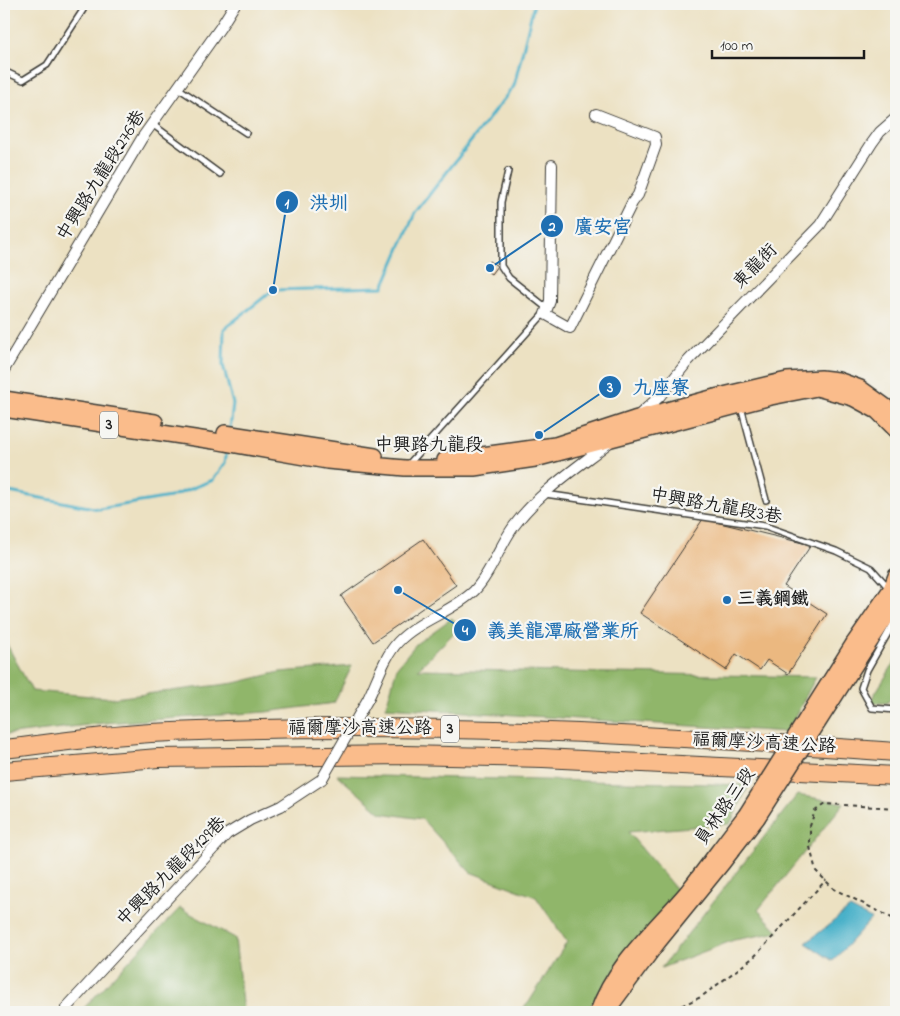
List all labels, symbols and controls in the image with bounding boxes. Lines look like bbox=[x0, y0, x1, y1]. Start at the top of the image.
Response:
scale bar bbox=[712, 28, 865, 60]
text: 100 m bbox=[720, 35, 753, 57]
street label: 中興路九龍段276巷 bbox=[51, 105, 153, 247]
callout: 洪圳 bbox=[275, 185, 358, 219]
text: 洪圳 bbox=[310, 191, 348, 218]
text: 1 bbox=[285, 193, 290, 215]
callout: 廣安宮 bbox=[539, 209, 641, 243]
text: 廣安宮 bbox=[574, 215, 632, 242]
text: 2 bbox=[547, 216, 556, 238]
street label: 東龍街 bbox=[728, 239, 784, 295]
callout: 九座寮 bbox=[598, 370, 700, 404]
text: 九座寮 bbox=[632, 376, 690, 403]
text: 3 bbox=[606, 377, 613, 399]
road number: 3 bbox=[100, 412, 118, 438]
street label: 中興路九龍段 bbox=[375, 433, 483, 459]
street label: 中興路九龍段3巷 bbox=[648, 483, 784, 531]
place label: 三義鋼鐵 bbox=[737, 587, 809, 613]
marker: 三義鋼鐵 bbox=[721, 594, 733, 606]
callout: 義美龍潭廠營業所 bbox=[452, 613, 649, 647]
text: 義美龍潭廠營業所 bbox=[487, 619, 639, 646]
text: 4 bbox=[461, 620, 469, 642]
street label: 福爾摩沙高速公路 bbox=[288, 716, 432, 742]
road number: 3 bbox=[441, 716, 459, 742]
street label: 福爾摩沙高速公路 bbox=[691, 727, 837, 761]
street label: 員林路三段 bbox=[690, 763, 762, 851]
street label: 中興路九龍段129巷 bbox=[111, 811, 233, 933]

